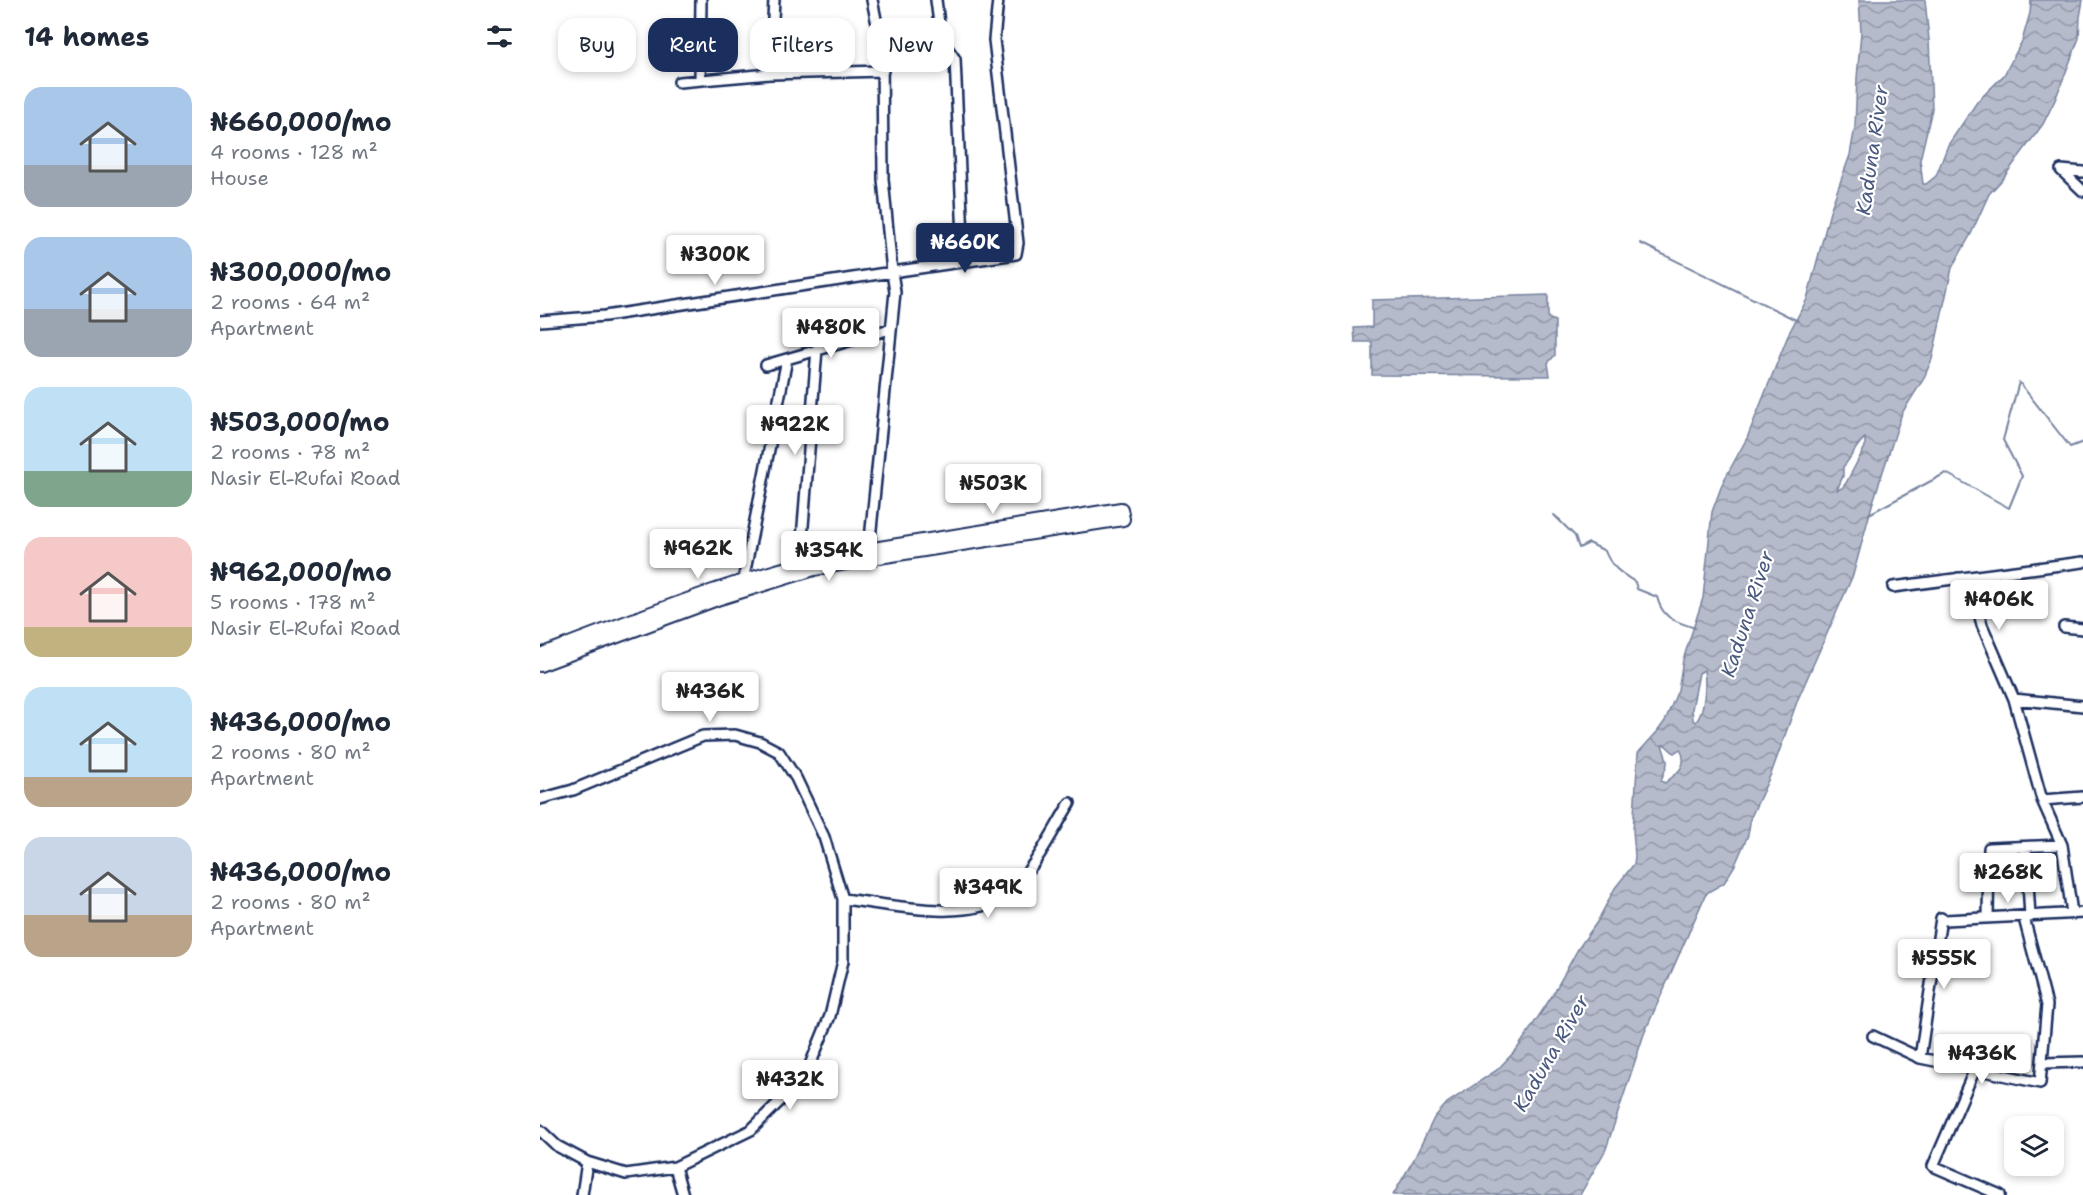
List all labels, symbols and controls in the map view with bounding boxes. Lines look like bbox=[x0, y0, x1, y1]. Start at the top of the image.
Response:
chip: Buy bbox=[558, 18, 636, 72]
chip: Rent bbox=[648, 18, 738, 72]
chip: Filters bbox=[750, 18, 855, 72]
chip: New bbox=[867, 18, 954, 72]
text: 14 homes bbox=[24, 19, 150, 54]
icon: filters bbox=[483, 20, 516, 53]
water label: Kaduna River bbox=[1850, 83, 1894, 217]
text: ₦660,000/mo bbox=[210, 104, 392, 139]
icon: home bbox=[72, 111, 144, 183]
text: 4 rooms · 128 m² bbox=[210, 139, 378, 165]
text: House bbox=[210, 165, 269, 191]
pin: ₦660K bbox=[923, 223, 1007, 274]
text: ₦660K bbox=[930, 229, 1000, 255]
pin: ₦300K bbox=[673, 235, 757, 286]
text: ₦300K bbox=[680, 241, 750, 267]
text: ₦300,000/mo bbox=[210, 254, 391, 289]
icon: home bbox=[72, 261, 144, 333]
text: 2 rooms · 64 m² bbox=[210, 289, 370, 315]
pin: ₦480K bbox=[789, 308, 873, 359]
text: ₦480K bbox=[796, 314, 866, 340]
text: Apartment bbox=[210, 315, 314, 341]
text: ₦503,000/mo bbox=[210, 404, 390, 439]
pin: ₦922K bbox=[753, 405, 837, 456]
icon: home bbox=[72, 411, 144, 483]
text: ₦922K bbox=[760, 411, 830, 437]
text: 2 rooms · 78 m² bbox=[210, 439, 370, 465]
pin: ₦503K bbox=[951, 464, 1035, 515]
text: Nasir El-Rufai Road bbox=[210, 465, 400, 491]
text: ₦503K bbox=[959, 470, 1027, 496]
pin: ₦962K bbox=[656, 529, 740, 580]
pin: ₦354K bbox=[787, 531, 871, 582]
text: ₦962K bbox=[664, 535, 732, 561]
text: ₦354K bbox=[795, 537, 863, 563]
water label: Kaduna River bbox=[1714, 547, 1780, 680]
text: ₦962,000/mo bbox=[210, 554, 392, 589]
icon: home bbox=[72, 561, 144, 633]
pin: ₦406K bbox=[1957, 580, 2041, 631]
text: ₦406K bbox=[1964, 586, 2034, 612]
text: 5 rooms · 178 m² bbox=[210, 589, 376, 615]
text: Nasir El-Rufai Road bbox=[210, 615, 400, 641]
pin: ₦436K bbox=[668, 672, 752, 723]
text: ₦436K bbox=[676, 678, 744, 704]
text: ₦436,000/mo bbox=[210, 704, 391, 739]
icon: home bbox=[72, 711, 144, 783]
text: 2 rooms · 80 m² bbox=[210, 739, 371, 765]
text: Apartment bbox=[210, 765, 314, 791]
pin: ₦268K bbox=[1966, 853, 2050, 904]
text: ₦436,000/mo bbox=[210, 854, 391, 889]
text: ₦268K bbox=[1973, 859, 2043, 885]
icon: home bbox=[72, 861, 144, 933]
pin: ₦349K bbox=[946, 868, 1030, 919]
text: ₦349K bbox=[954, 874, 1022, 900]
text: 2 rooms · 80 m² bbox=[210, 889, 371, 915]
text: Apartment bbox=[210, 915, 314, 941]
pin: ₦555K bbox=[1902, 939, 1986, 990]
text: ₦555K bbox=[1912, 945, 1976, 971]
water label: Kaduna River bbox=[1507, 989, 1595, 1116]
pin: ₦436K bbox=[1940, 1034, 2024, 1085]
text: ₦436K bbox=[1948, 1040, 2016, 1066]
pin: ₦432K bbox=[748, 1060, 832, 1111]
text: ₦432K bbox=[756, 1066, 824, 1092]
map controls bbox=[2004, 1116, 2064, 1176]
button: layers bbox=[2004, 1116, 2064, 1176]

